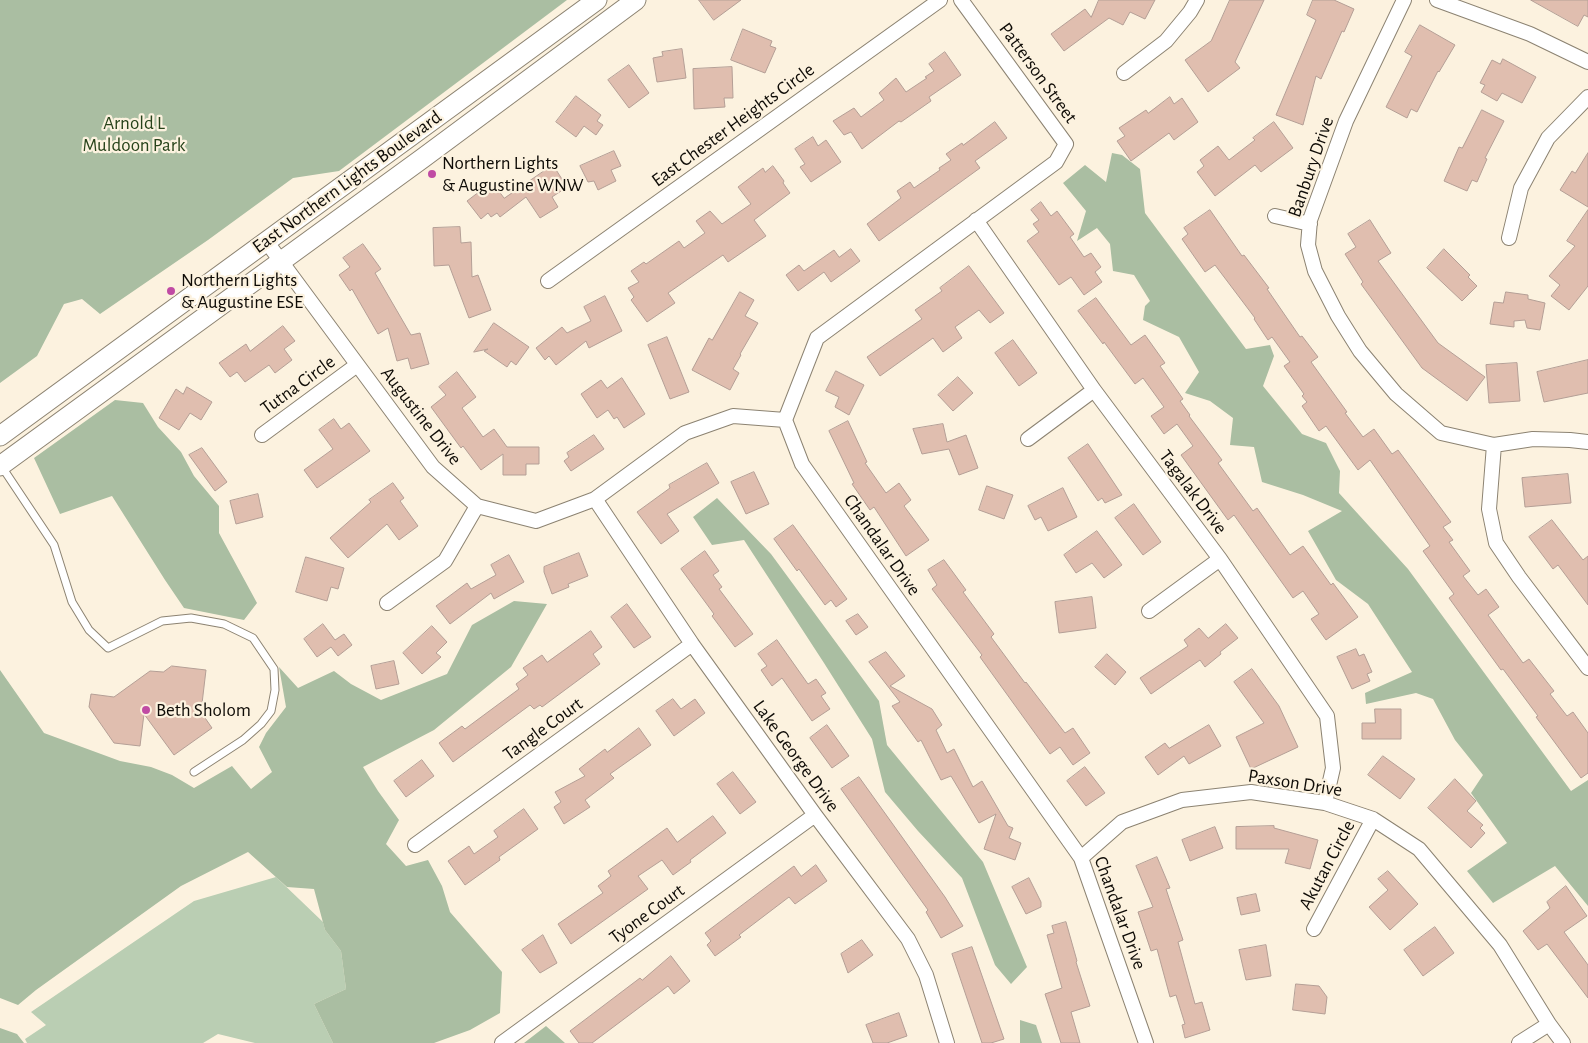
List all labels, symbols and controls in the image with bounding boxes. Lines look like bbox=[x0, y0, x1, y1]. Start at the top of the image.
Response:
street label: Patterson Street bbox=[994, 18, 1082, 128]
street label: East Chester Heights Circle bbox=[647, 58, 819, 192]
street label: East Northern Lights Boulevard bbox=[248, 106, 446, 258]
park label: Arnold L Muldoon Park bbox=[82, 112, 186, 156]
street label: Banbury Drive bbox=[1283, 114, 1339, 220]
place label: Northern Lights & Augustine WNW bbox=[442, 152, 584, 196]
marker: Northern Lights & Augustine WNW bbox=[426, 168, 438, 180]
place label: Northern Lights & Augustine ESE bbox=[181, 269, 303, 313]
marker: Northern Lights & Augustine ESE bbox=[165, 285, 177, 297]
street label: Tutna Circle bbox=[256, 350, 340, 420]
street label: Augustine Drive bbox=[376, 362, 466, 470]
street label: Tagalak Drive bbox=[1154, 445, 1232, 539]
street label: Chandalar Drive bbox=[839, 490, 925, 600]
street label: Tangle Court bbox=[499, 692, 587, 766]
street label: Lake George Drive bbox=[748, 696, 844, 816]
place label: Beth Sholom bbox=[156, 699, 251, 721]
marker: Beth Sholom bbox=[140, 704, 152, 716]
street label: Paxson Drive bbox=[1246, 764, 1344, 802]
street label: Akutan Circle bbox=[1294, 816, 1360, 914]
street label: Chandalar Drive bbox=[1089, 853, 1151, 973]
street label: Tyone Court bbox=[605, 879, 689, 949]

